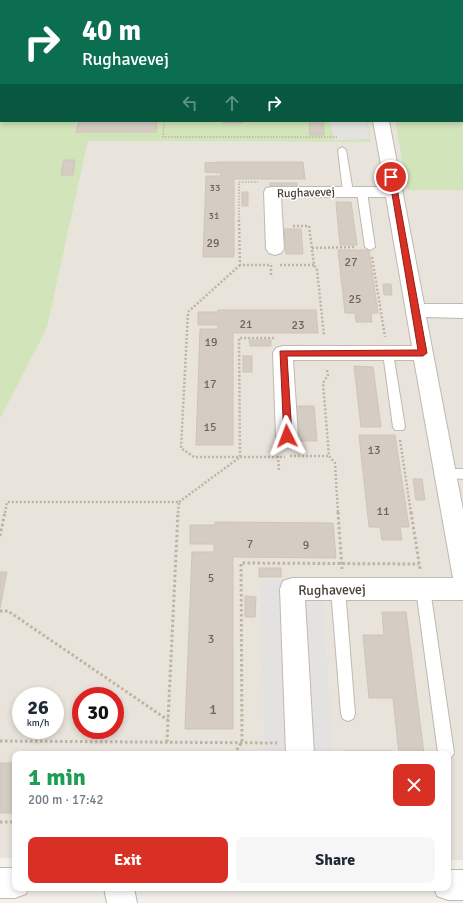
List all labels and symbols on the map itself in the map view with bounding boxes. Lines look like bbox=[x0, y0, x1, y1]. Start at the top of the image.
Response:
pin bbox=[374, 160, 408, 194]
house number: 33 bbox=[210, 182, 220, 194]
street label: Rughavevej bbox=[277, 184, 335, 202]
house number: 31 bbox=[209, 210, 219, 222]
house number: 29 bbox=[207, 236, 219, 251]
house number: 27 bbox=[345, 255, 357, 270]
house number: 25 bbox=[349, 292, 361, 307]
house number: 21 bbox=[240, 317, 252, 332]
house number: 23 bbox=[292, 318, 304, 333]
house number: 19 bbox=[205, 335, 217, 350]
house number: 17 bbox=[204, 377, 216, 392]
position arrow bbox=[266, 415, 308, 457]
house number: 15 bbox=[204, 420, 216, 435]
house number: 13 bbox=[368, 443, 380, 458]
house number: 11 bbox=[377, 504, 389, 519]
house number: 7 bbox=[247, 537, 253, 552]
house number: 9 bbox=[303, 538, 309, 553]
house number: 5 bbox=[208, 571, 214, 586]
street label: Rughavevej bbox=[298, 581, 366, 599]
house number: 3 bbox=[208, 632, 214, 647]
speed limit sign: 30 bbox=[72, 687, 124, 739]
house number: 1 bbox=[209, 701, 217, 718]

